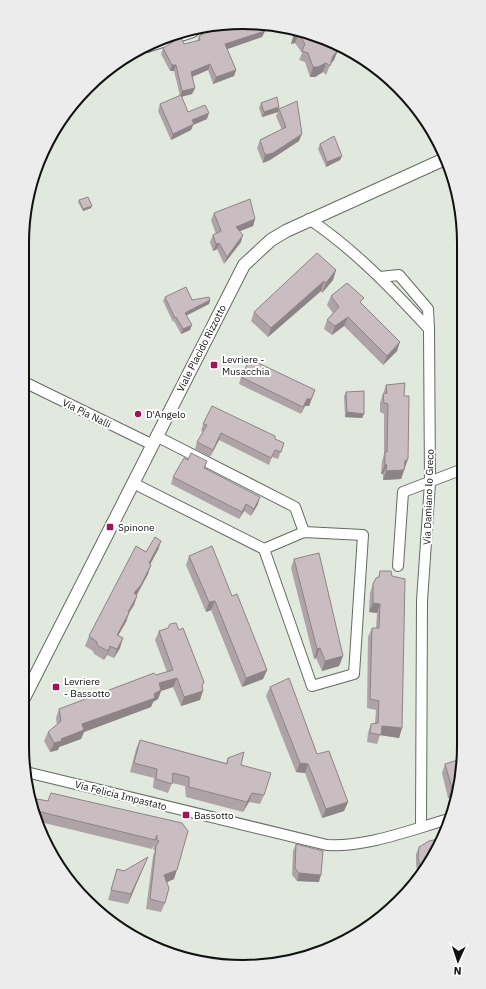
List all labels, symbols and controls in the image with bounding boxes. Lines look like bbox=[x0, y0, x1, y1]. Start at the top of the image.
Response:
street label: Viale Placido Rizzotto bbox=[174, 302, 229, 394]
place label: Levriere - Musacchia bbox=[222, 353, 270, 378]
marker: Levriere - Musacchia bbox=[209, 360, 219, 370]
street label: Via Pia Nalli bbox=[60, 396, 113, 431]
place label: D'Angelo bbox=[146, 408, 186, 421]
marker: D'Angelo bbox=[133, 409, 143, 419]
street label: Via Damiano lo Greco bbox=[420, 448, 437, 545]
place label: Spinone bbox=[118, 521, 155, 534]
marker: Spinone bbox=[105, 522, 115, 532]
place label: Levriere - Bassotto bbox=[64, 675, 110, 700]
marker: Levriere - Bassotto bbox=[51, 682, 61, 692]
street label: Via Felicia Impastato bbox=[74, 778, 169, 813]
place label: Bassotto bbox=[194, 809, 234, 822]
marker: Bassotto bbox=[181, 810, 191, 820]
north arrow bbox=[438, 941, 478, 981]
text: N bbox=[453, 964, 462, 978]

